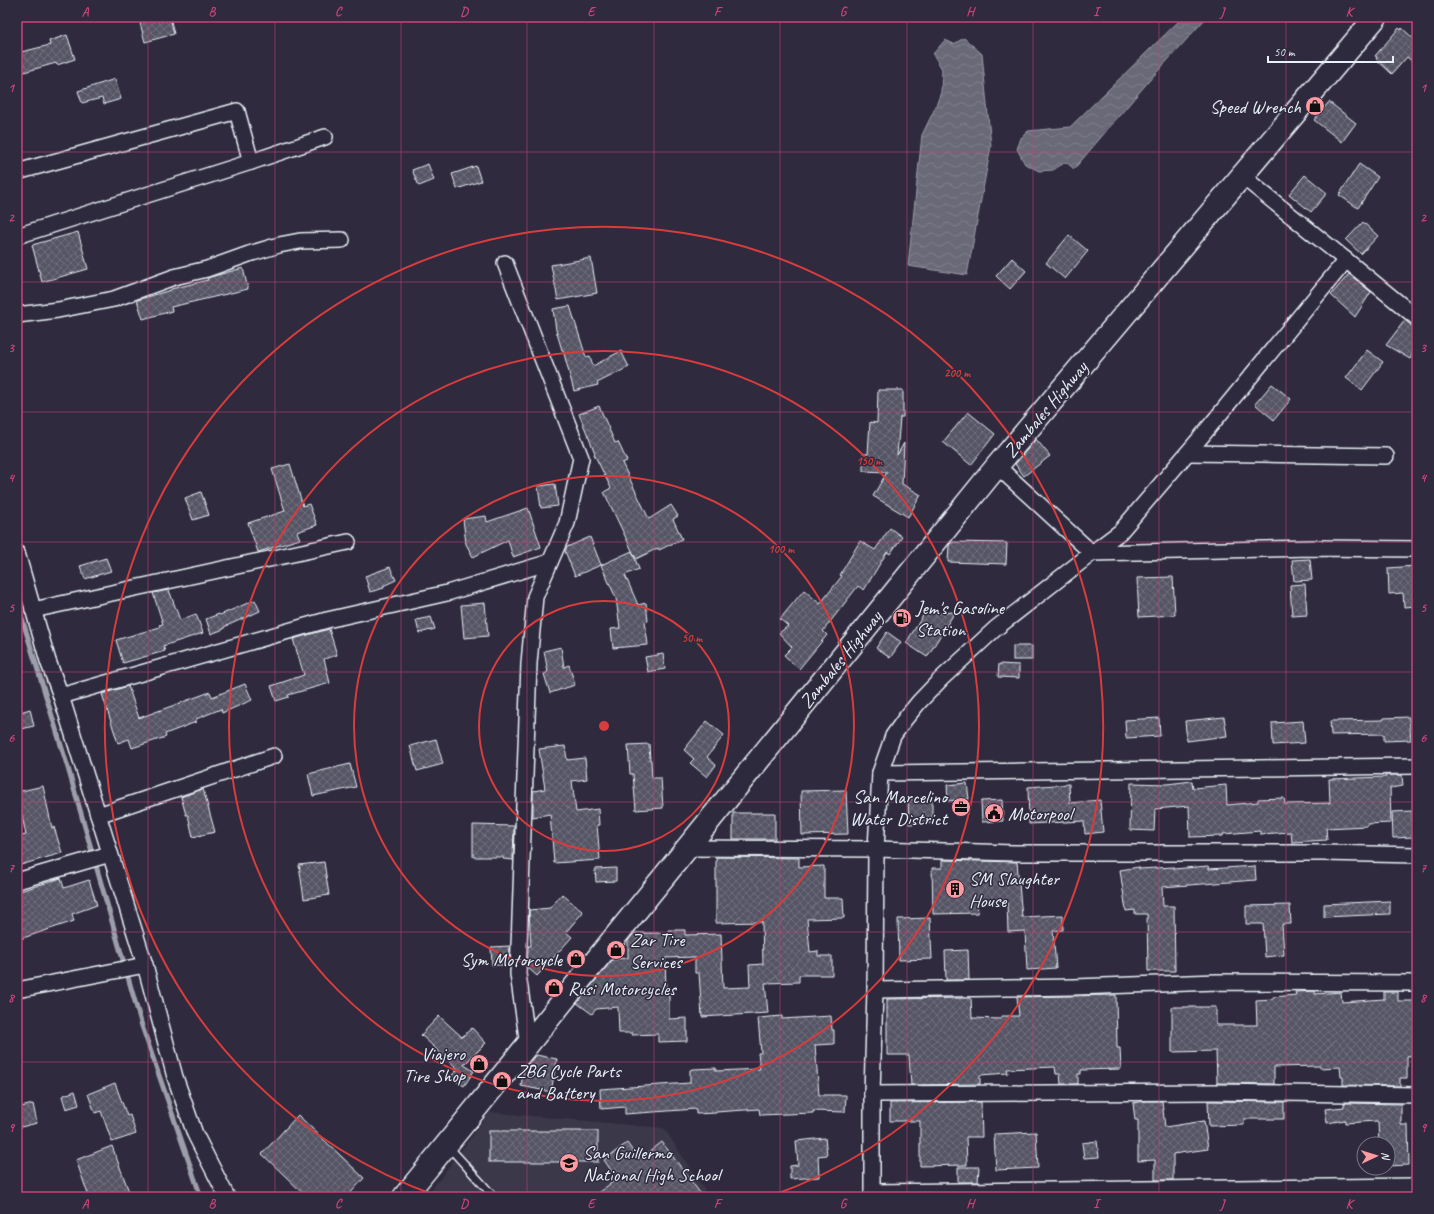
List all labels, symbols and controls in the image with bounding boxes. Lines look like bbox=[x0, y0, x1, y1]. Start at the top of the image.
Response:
text: A bbox=[82, 4, 90, 20]
text: B bbox=[209, 4, 217, 20]
text: C bbox=[335, 4, 343, 20]
text: D bbox=[460, 4, 469, 20]
text: E bbox=[588, 4, 597, 20]
text: F bbox=[714, 4, 723, 20]
text: G bbox=[840, 4, 848, 20]
text: H bbox=[966, 4, 976, 20]
text: I bbox=[1093, 4, 1102, 20]
text: J bbox=[1219, 4, 1226, 20]
text: K bbox=[1346, 4, 1356, 20]
scale bar bbox=[1268, 38, 1393, 64]
text: 50 m bbox=[1274, 44, 1296, 60]
text: 1 bbox=[8, 80, 16, 96]
text: 1 bbox=[1420, 80, 1428, 96]
place label: Speed Wrench bbox=[1210, 95, 1301, 119]
shop icon: Speed Wrench bbox=[1304, 95, 1326, 117]
text: 2 bbox=[8, 210, 15, 226]
text: 2 bbox=[1420, 210, 1427, 226]
text: 3 bbox=[8, 340, 15, 356]
text: 3 bbox=[1420, 340, 1427, 356]
street label: Zambales Highway bbox=[998, 355, 1094, 463]
text: 200 m bbox=[944, 365, 971, 381]
text: 150 m bbox=[856, 453, 883, 469]
text: 4 bbox=[8, 470, 16, 486]
text: 4 bbox=[1420, 470, 1428, 486]
text: 100 m bbox=[768, 541, 795, 557]
place label: Jem's Gasoline Station bbox=[915, 596, 1006, 642]
text: 5 bbox=[8, 600, 15, 616]
text: 5 bbox=[1420, 600, 1427, 616]
street label: Zambales Highway bbox=[794, 605, 888, 713]
fuel station icon: Jem's Gasoline Station bbox=[891, 607, 913, 629]
text: 50 m bbox=[682, 630, 703, 646]
centre of rings bbox=[597, 719, 611, 733]
text: 6 bbox=[8, 730, 15, 746]
text: 6 bbox=[1420, 730, 1427, 746]
place label: San Marcelino Water District bbox=[850, 785, 949, 831]
office icon: San Marcelino Water District bbox=[950, 796, 972, 818]
public building icon: Motorpool bbox=[983, 802, 1005, 824]
place label: Motorpool bbox=[1008, 802, 1076, 826]
text: 7 bbox=[8, 860, 15, 876]
text: 7 bbox=[1420, 860, 1427, 876]
place label: SM Slaughter House bbox=[969, 867, 1060, 913]
building icon: SM Slaughter House bbox=[944, 878, 966, 900]
place label: Zar Tire Services bbox=[630, 928, 686, 974]
shop icon: Zar Tire Services bbox=[605, 939, 627, 961]
place label: Sym Motorcycle bbox=[461, 948, 564, 972]
shop icon: Sym Motorcycle bbox=[565, 948, 587, 970]
shop icon: Rusi Motorcycles bbox=[543, 977, 565, 999]
place label: Rusi Motorcycles bbox=[568, 977, 677, 1001]
text: 8 bbox=[8, 990, 16, 1006]
text: 8 bbox=[1420, 990, 1428, 1006]
place label: Viajero Tire Shop bbox=[403, 1042, 467, 1088]
shop icon: Viajero Tire Shop bbox=[468, 1053, 490, 1075]
place label: ZBG Cycle Parts and Battery bbox=[516, 1059, 622, 1105]
shop icon: ZBG Cycle Parts and Battery bbox=[491, 1070, 513, 1092]
text: 9 bbox=[8, 1120, 15, 1136]
text: 9 bbox=[1420, 1120, 1427, 1136]
north arrow bbox=[1356, 1136, 1396, 1176]
place label: San Guillermo National High School bbox=[583, 1141, 724, 1187]
text: N bbox=[1379, 1151, 1393, 1161]
school or university icon: San Guillermo National High School bbox=[558, 1152, 580, 1174]
text: A bbox=[82, 1196, 90, 1212]
text: B bbox=[209, 1196, 217, 1212]
text: C bbox=[335, 1196, 343, 1212]
text: D bbox=[460, 1196, 469, 1212]
text: E bbox=[588, 1196, 597, 1212]
text: F bbox=[714, 1196, 723, 1212]
text: G bbox=[840, 1196, 848, 1212]
text: H bbox=[966, 1196, 976, 1212]
text: I bbox=[1093, 1196, 1102, 1212]
text: J bbox=[1219, 1196, 1226, 1212]
text: K bbox=[1346, 1196, 1356, 1212]

